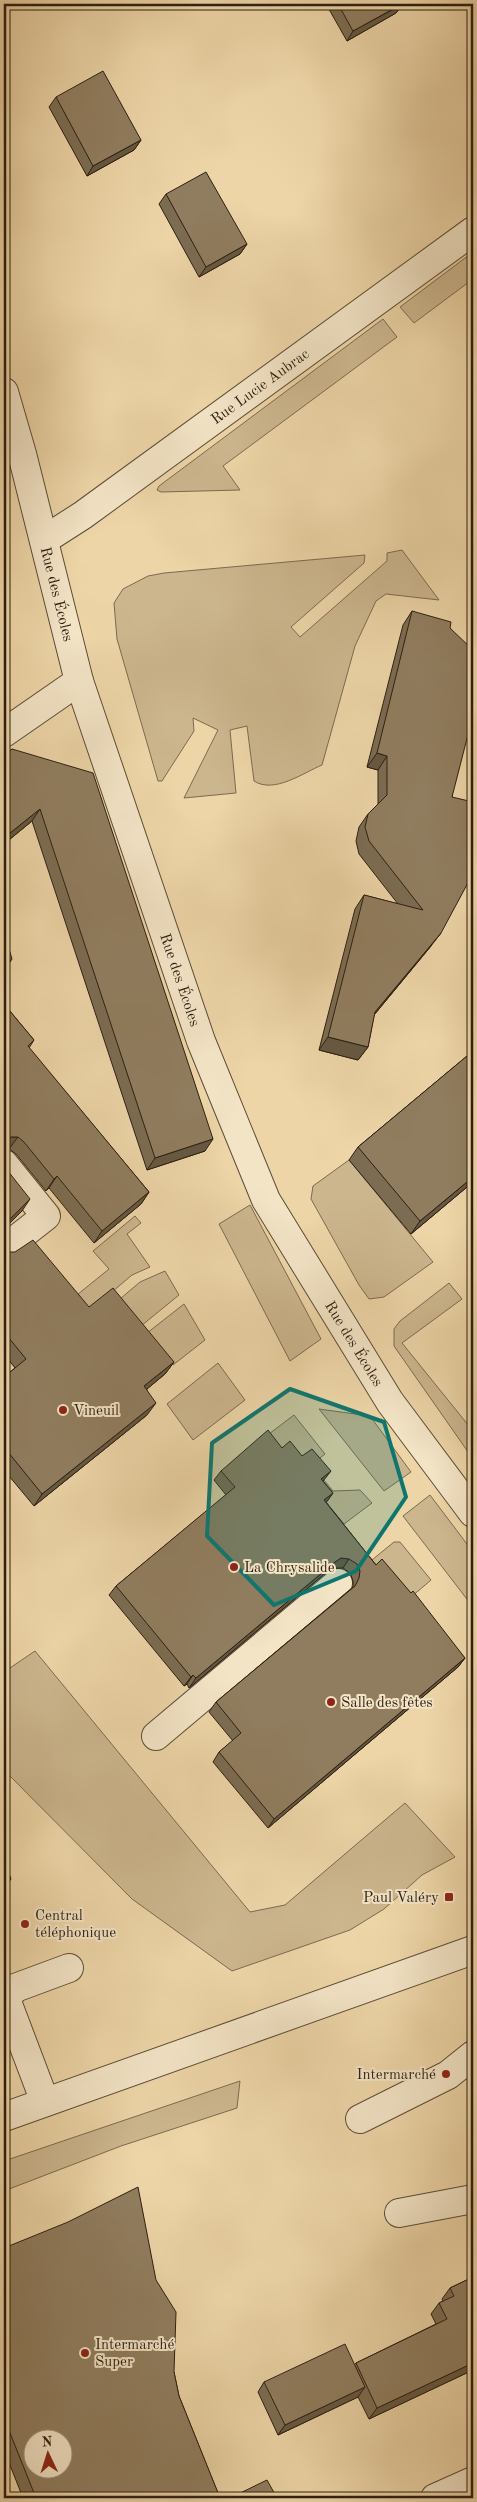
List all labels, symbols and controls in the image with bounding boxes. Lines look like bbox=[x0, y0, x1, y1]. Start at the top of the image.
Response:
street label: Rue Lucie Aubrac bbox=[209, 347, 313, 428]
street label: Rue des Écoles bbox=[37, 545, 75, 643]
street label: Rue des Écoles bbox=[156, 932, 202, 1029]
street label: Rue des Écoles bbox=[321, 1299, 385, 1390]
marker: Vineuil bbox=[57, 1404, 69, 1416]
place label: Vineuil bbox=[73, 1404, 119, 1419]
marker: La Chrysalide bbox=[228, 1561, 240, 1573]
place label: La Chrysalide bbox=[244, 1561, 335, 1576]
marker: Salle des fêtes bbox=[325, 1696, 337, 1708]
place label: Salle des fêtes bbox=[341, 1696, 433, 1711]
place label: Paul Valéry bbox=[363, 1891, 439, 1906]
marker: Paul Valéry bbox=[443, 1891, 455, 1903]
place label: Central téléphonique bbox=[35, 1909, 116, 1941]
marker: Central téléphonique bbox=[19, 1918, 31, 1930]
place label: Intermarché bbox=[357, 2068, 436, 2083]
marker: Intermarché bbox=[440, 2068, 452, 2080]
place label: Intermarché Super bbox=[95, 2338, 174, 2370]
marker: Intermarché Super bbox=[79, 2347, 91, 2359]
north arrow bbox=[22, 2430, 72, 2480]
text: N bbox=[41, 2435, 53, 2449]

